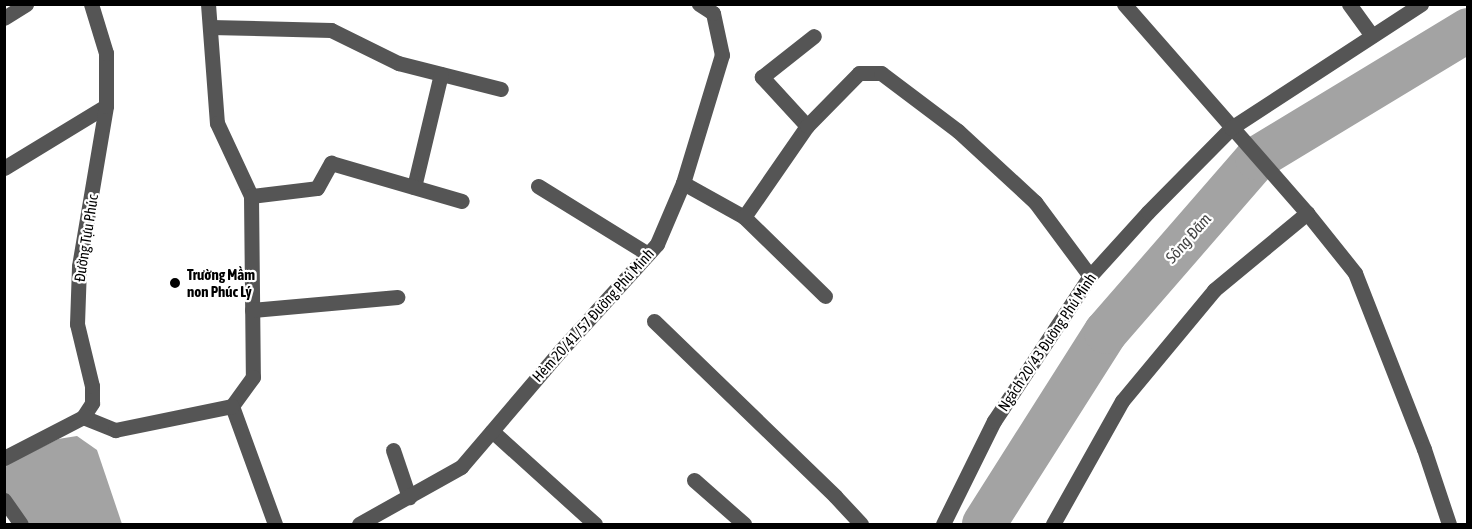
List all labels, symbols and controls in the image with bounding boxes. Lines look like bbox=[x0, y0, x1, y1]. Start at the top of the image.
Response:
street label: Đường Tựu Phúc bbox=[70, 193, 102, 283]
water label: Sông Đăm bbox=[1161, 209, 1215, 267]
street label: Hẻm 20/41/57 Đường Phú Minh bbox=[528, 245, 658, 385]
place label: Trường Mầm non Phúc Lý bbox=[187, 265, 255, 300]
street label: Ngách 20/43 Đường Phú Minh bbox=[994, 270, 1100, 414]
marker: Trường Mầm non Phúc Lý bbox=[168, 276, 182, 290]

